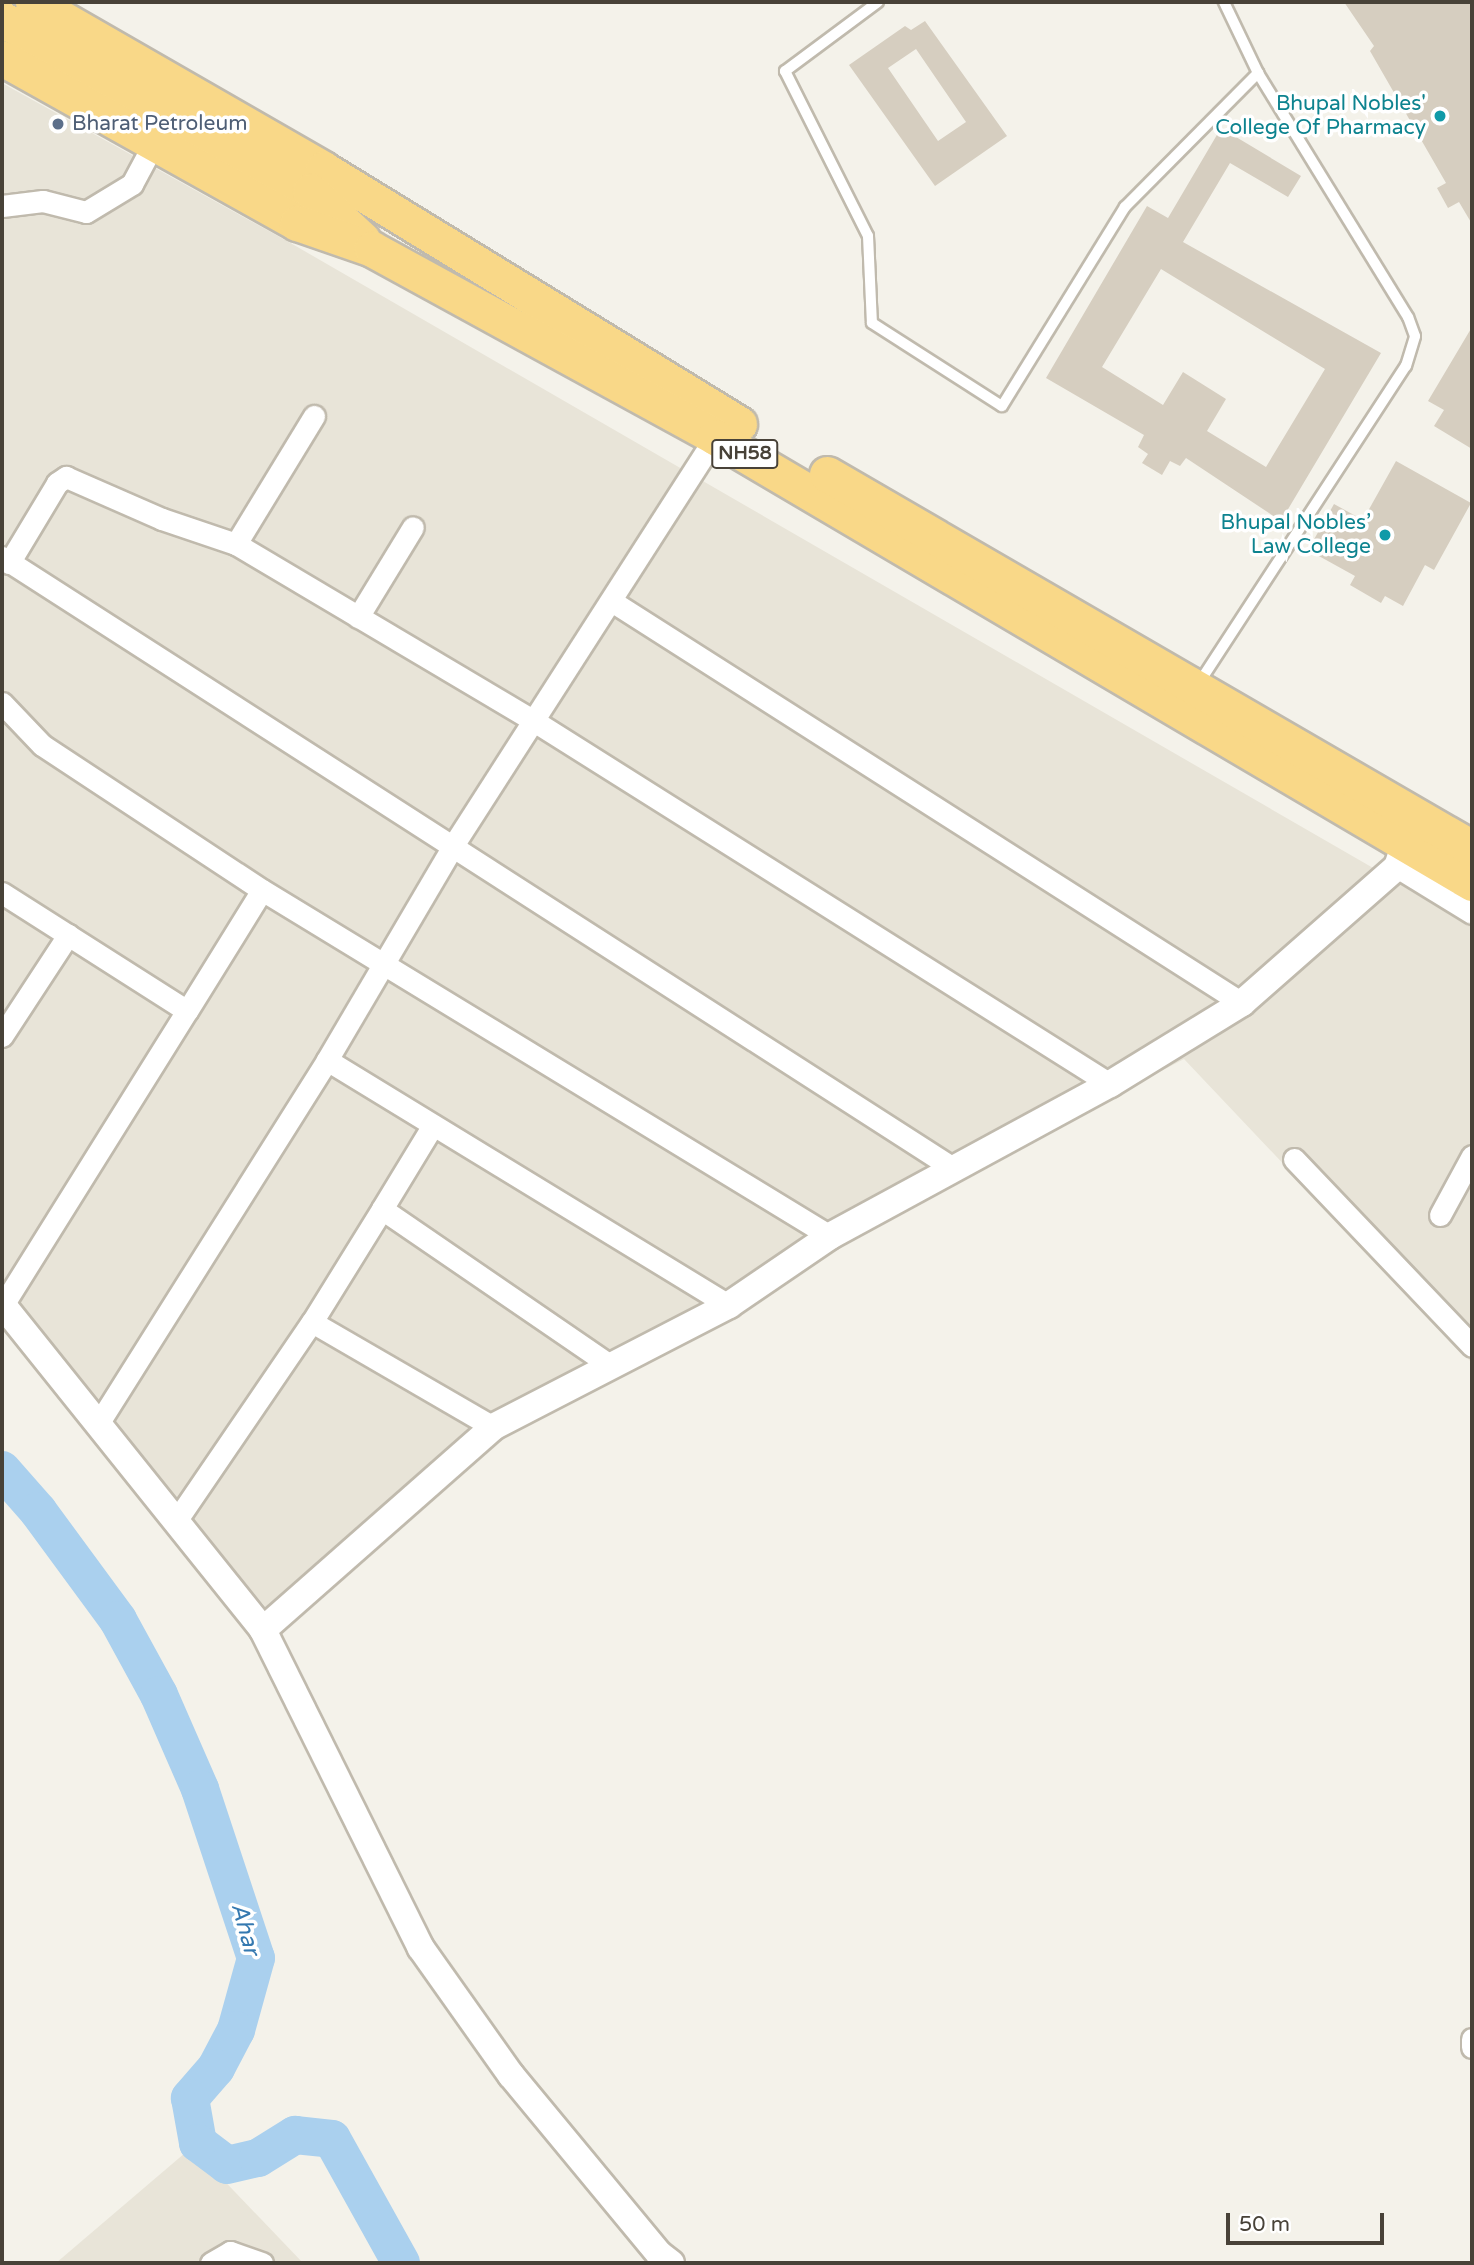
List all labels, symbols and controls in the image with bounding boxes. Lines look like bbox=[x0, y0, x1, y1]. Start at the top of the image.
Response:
place label: Bhupal Nobles' College Of Pharmacy bbox=[1215, 91, 1426, 141]
marker: Bhupal Nobles' College Of Pharmacy bbox=[1432, 108, 1448, 124]
place label: Bharat Petroleum bbox=[72, 111, 247, 137]
marker: Bharat Petroleum bbox=[50, 116, 66, 132]
road number: NH58 bbox=[710, 438, 780, 470]
place label: Bhupal Nobles’ Law College bbox=[1221, 510, 1371, 560]
marker: Bhupal Nobles’ Law College bbox=[1377, 527, 1393, 543]
water label: Ahar bbox=[225, 1900, 265, 1958]
scale bar bbox=[1229, 2198, 1386, 2242]
text: 50 m bbox=[1239, 2212, 1290, 2237]

